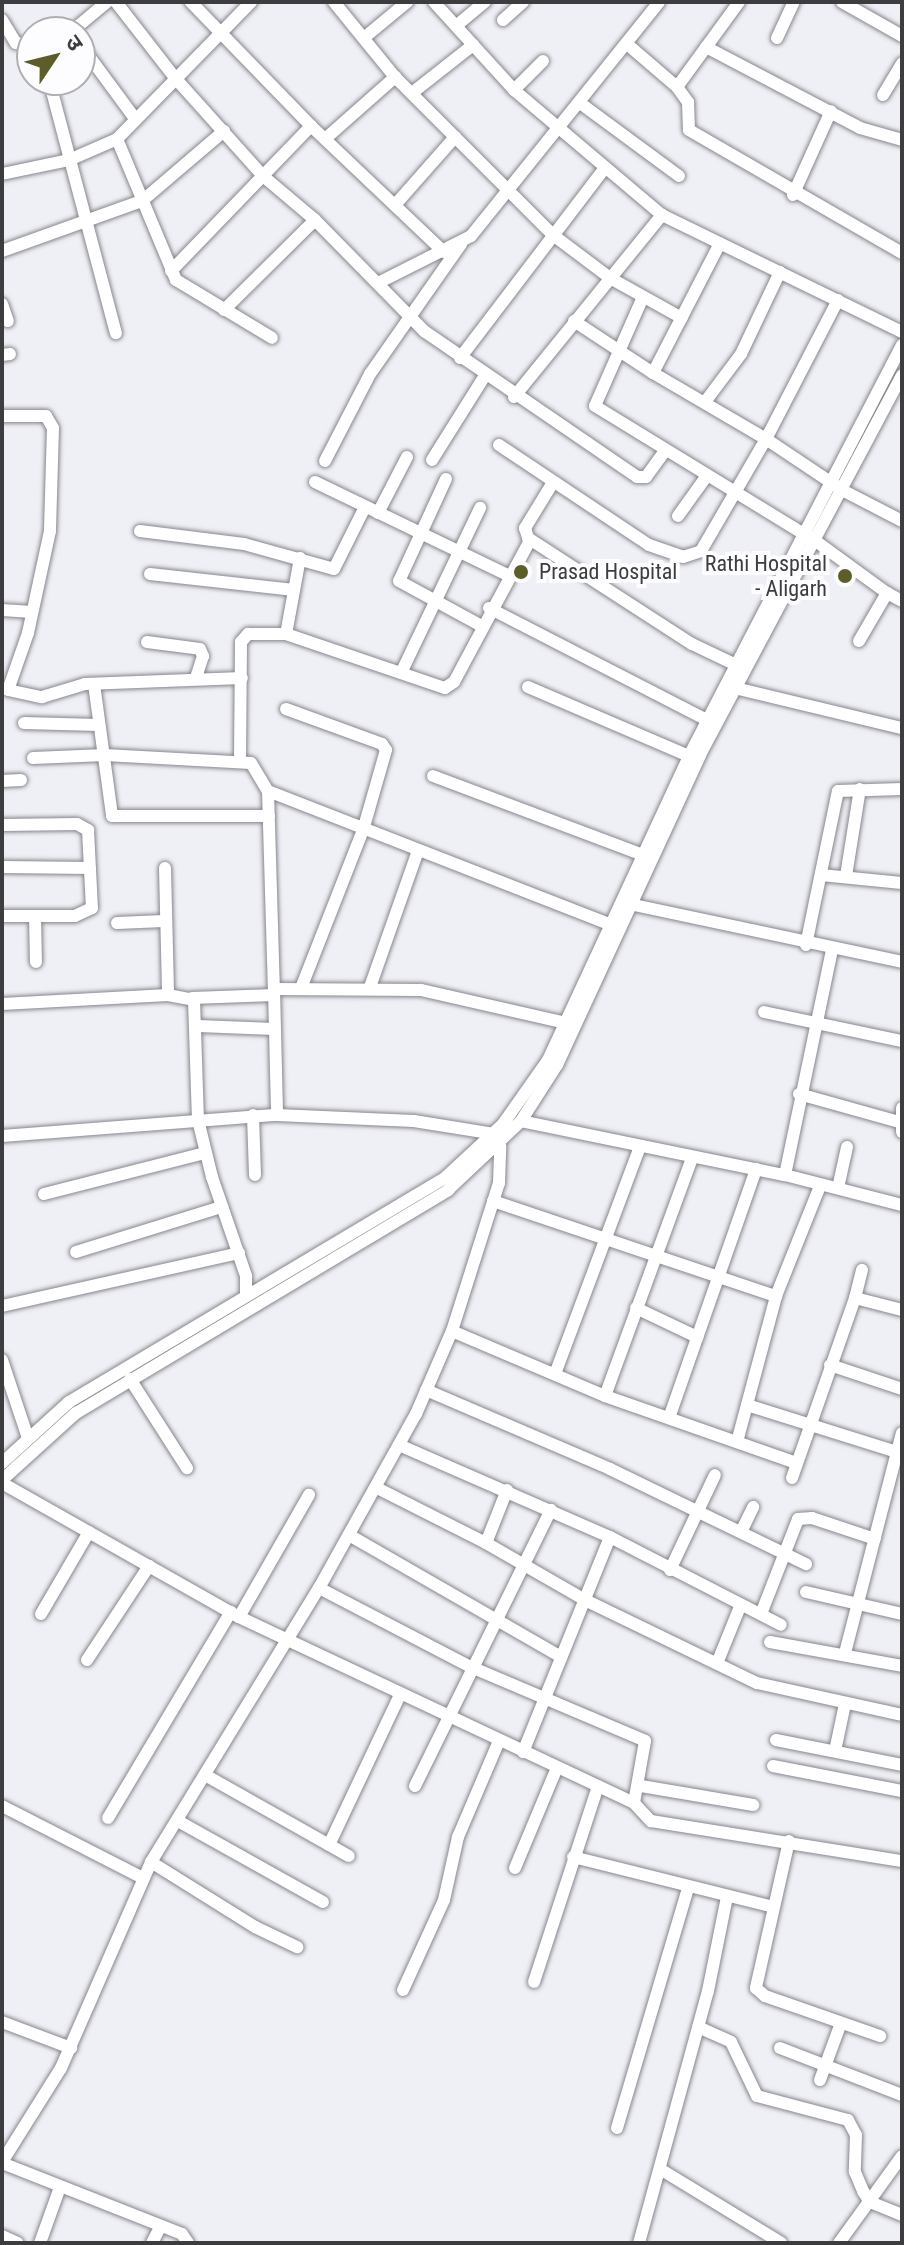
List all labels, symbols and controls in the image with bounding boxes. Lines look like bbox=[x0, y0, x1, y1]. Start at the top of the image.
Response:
north arrow bbox=[16, 16, 96, 96]
text: उ bbox=[60, 31, 88, 56]
place label: Rathi Hospital - Aligarh bbox=[705, 550, 827, 602]
place label: Prasad Hospital bbox=[539, 559, 677, 585]
marker: Prasad Hospital bbox=[510, 561, 532, 583]
marker: Rathi Hospital - Aligarh bbox=[834, 565, 856, 587]

